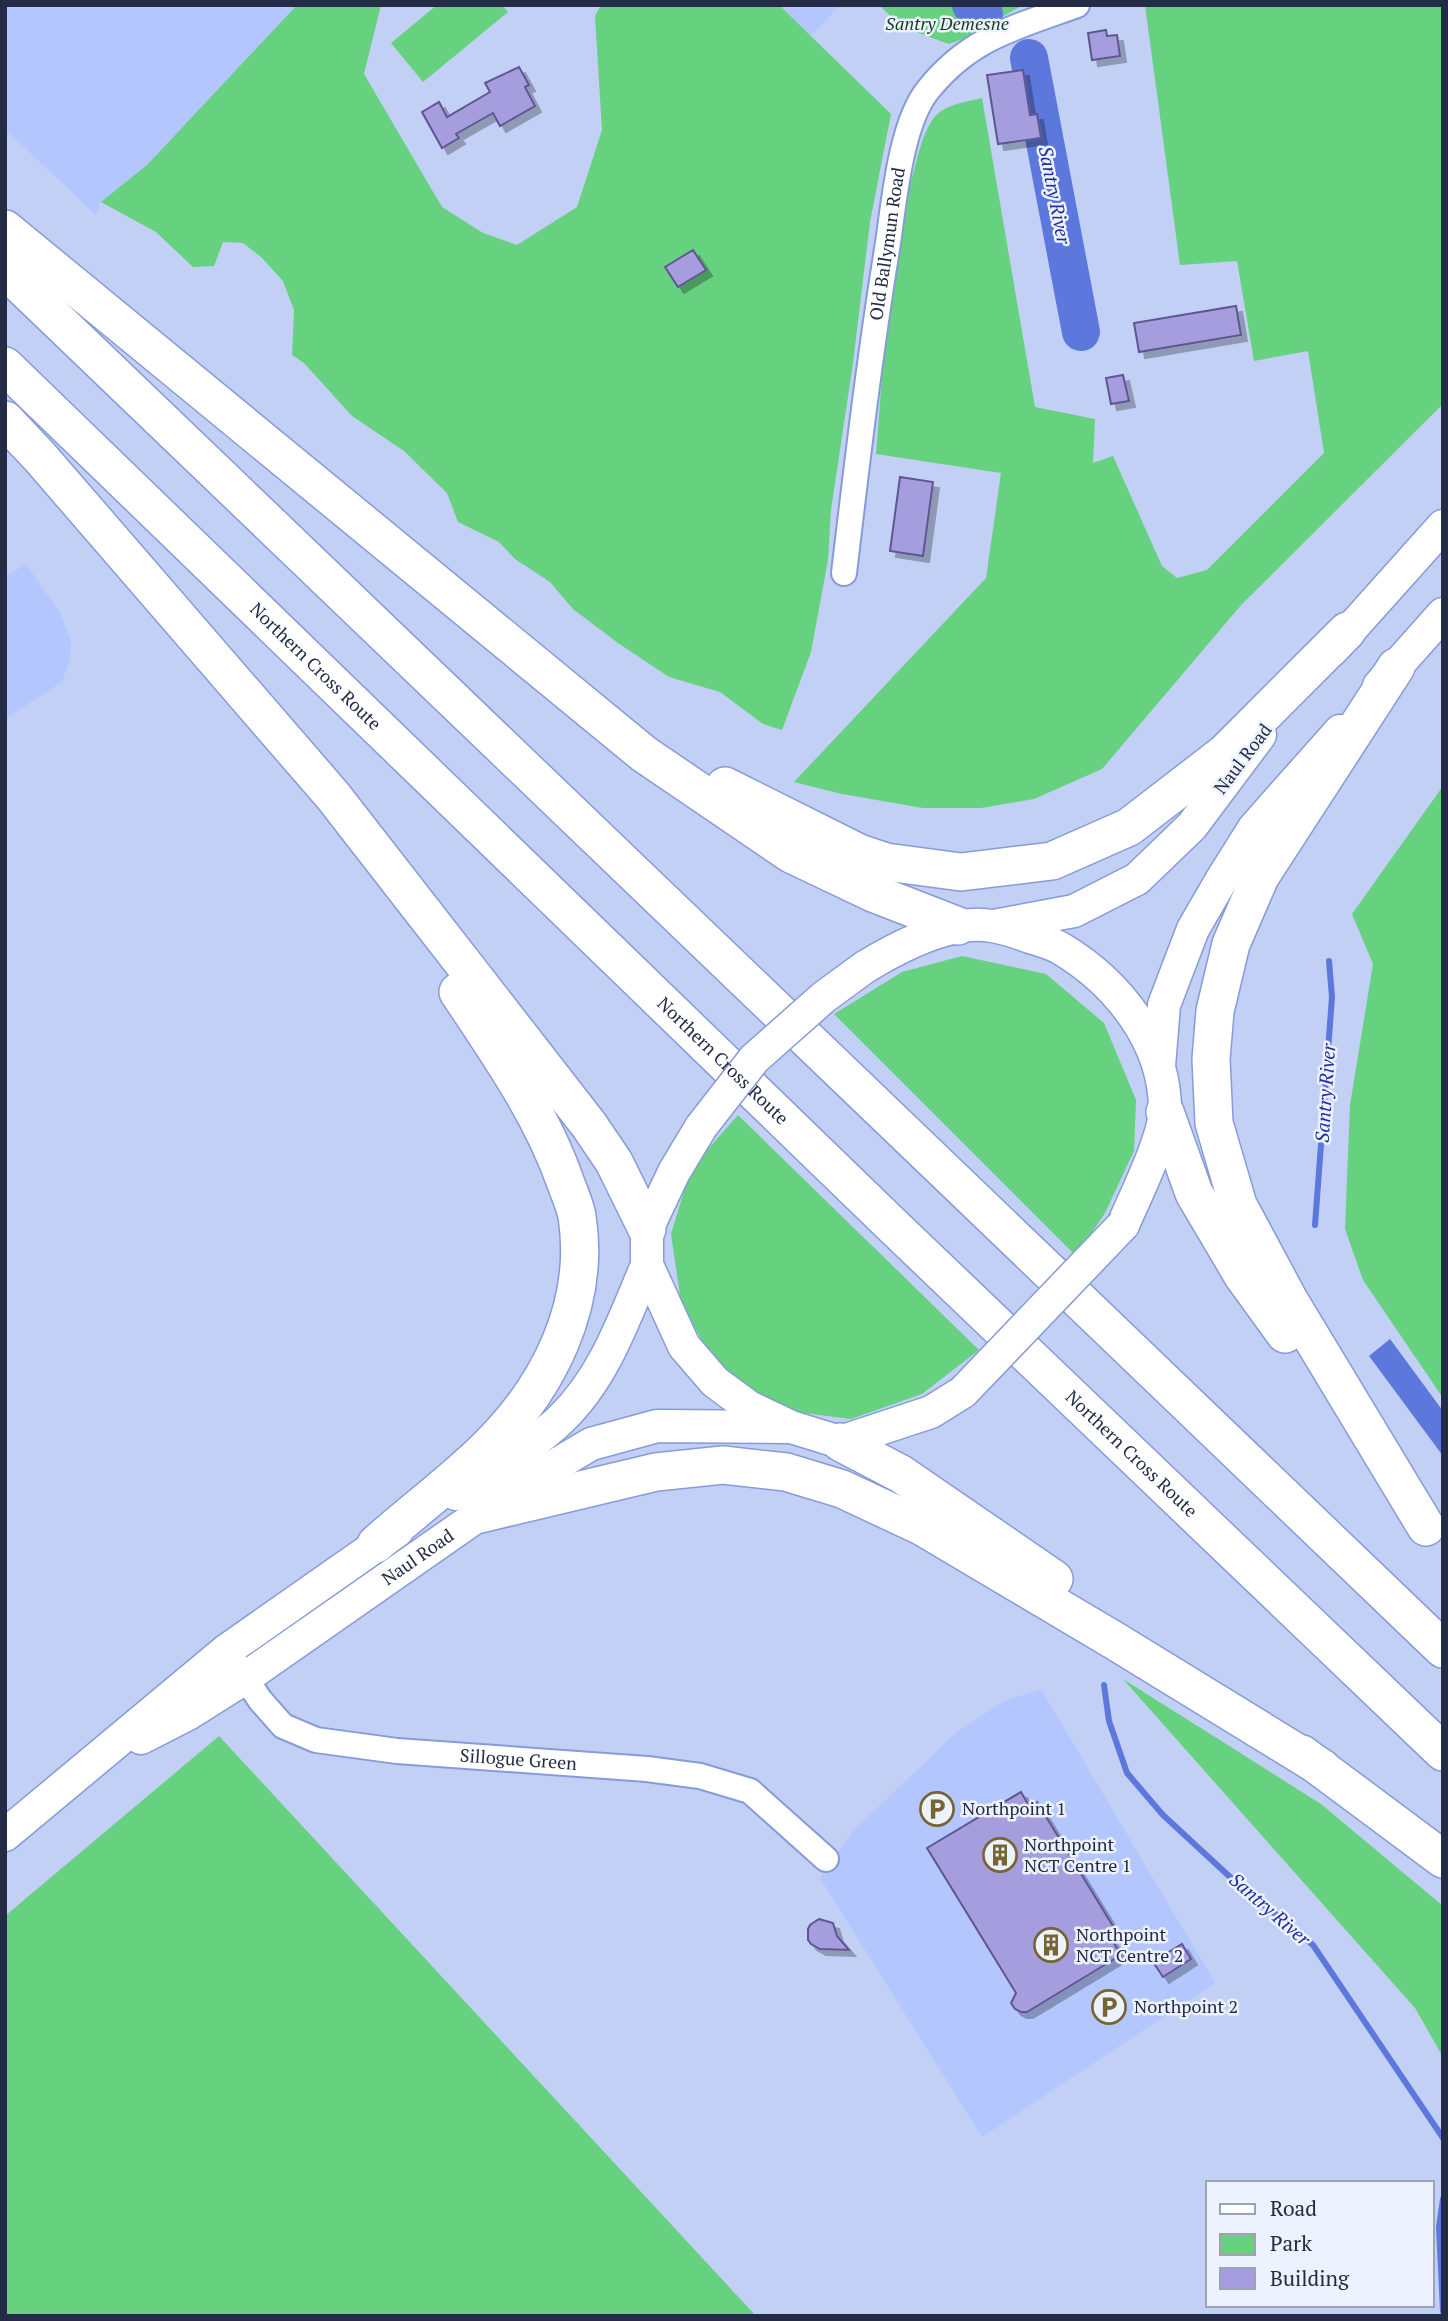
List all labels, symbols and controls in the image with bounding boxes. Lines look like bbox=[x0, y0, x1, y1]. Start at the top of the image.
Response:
park label: Santry Demesne bbox=[885, 11, 1009, 35]
water label: Santry River bbox=[1034, 144, 1077, 247]
street label: Old Ballymun Road bbox=[863, 165, 910, 322]
street label: Northern Cross Route bbox=[245, 597, 387, 735]
street label: Naul Road bbox=[1208, 718, 1277, 799]
street label: Northern Cross Route bbox=[652, 991, 794, 1129]
water label: Santry River bbox=[1309, 1042, 1340, 1143]
street label: Northern Cross Route bbox=[1061, 1384, 1203, 1522]
street label: Naul Road bbox=[377, 1523, 458, 1590]
street label: Sillogue Green bbox=[459, 1743, 578, 1775]
parking icon: Northpoint 1 bbox=[918, 1790, 956, 1828]
place label: Northpoint 1 bbox=[962, 1796, 1066, 1820]
place label: Northpoint NCT Centre 1 bbox=[1024, 1832, 1131, 1877]
building icon: Northpoint NCT Centre 1 bbox=[981, 1836, 1019, 1874]
water label: Santry River bbox=[1225, 1867, 1316, 1951]
place label: Northpoint NCT Centre 2 bbox=[1076, 1922, 1183, 1967]
building icon: Northpoint NCT Centre 2 bbox=[1032, 1926, 1070, 1964]
parking icon: Northpoint 2 bbox=[1090, 1988, 1128, 2026]
place label: Northpoint 2 bbox=[1134, 1994, 1238, 2018]
legend bbox=[1206, 2181, 1434, 2307]
text: Road bbox=[1270, 2194, 1317, 2222]
text: Park bbox=[1270, 2229, 1312, 2257]
text: Building bbox=[1270, 2264, 1350, 2292]

